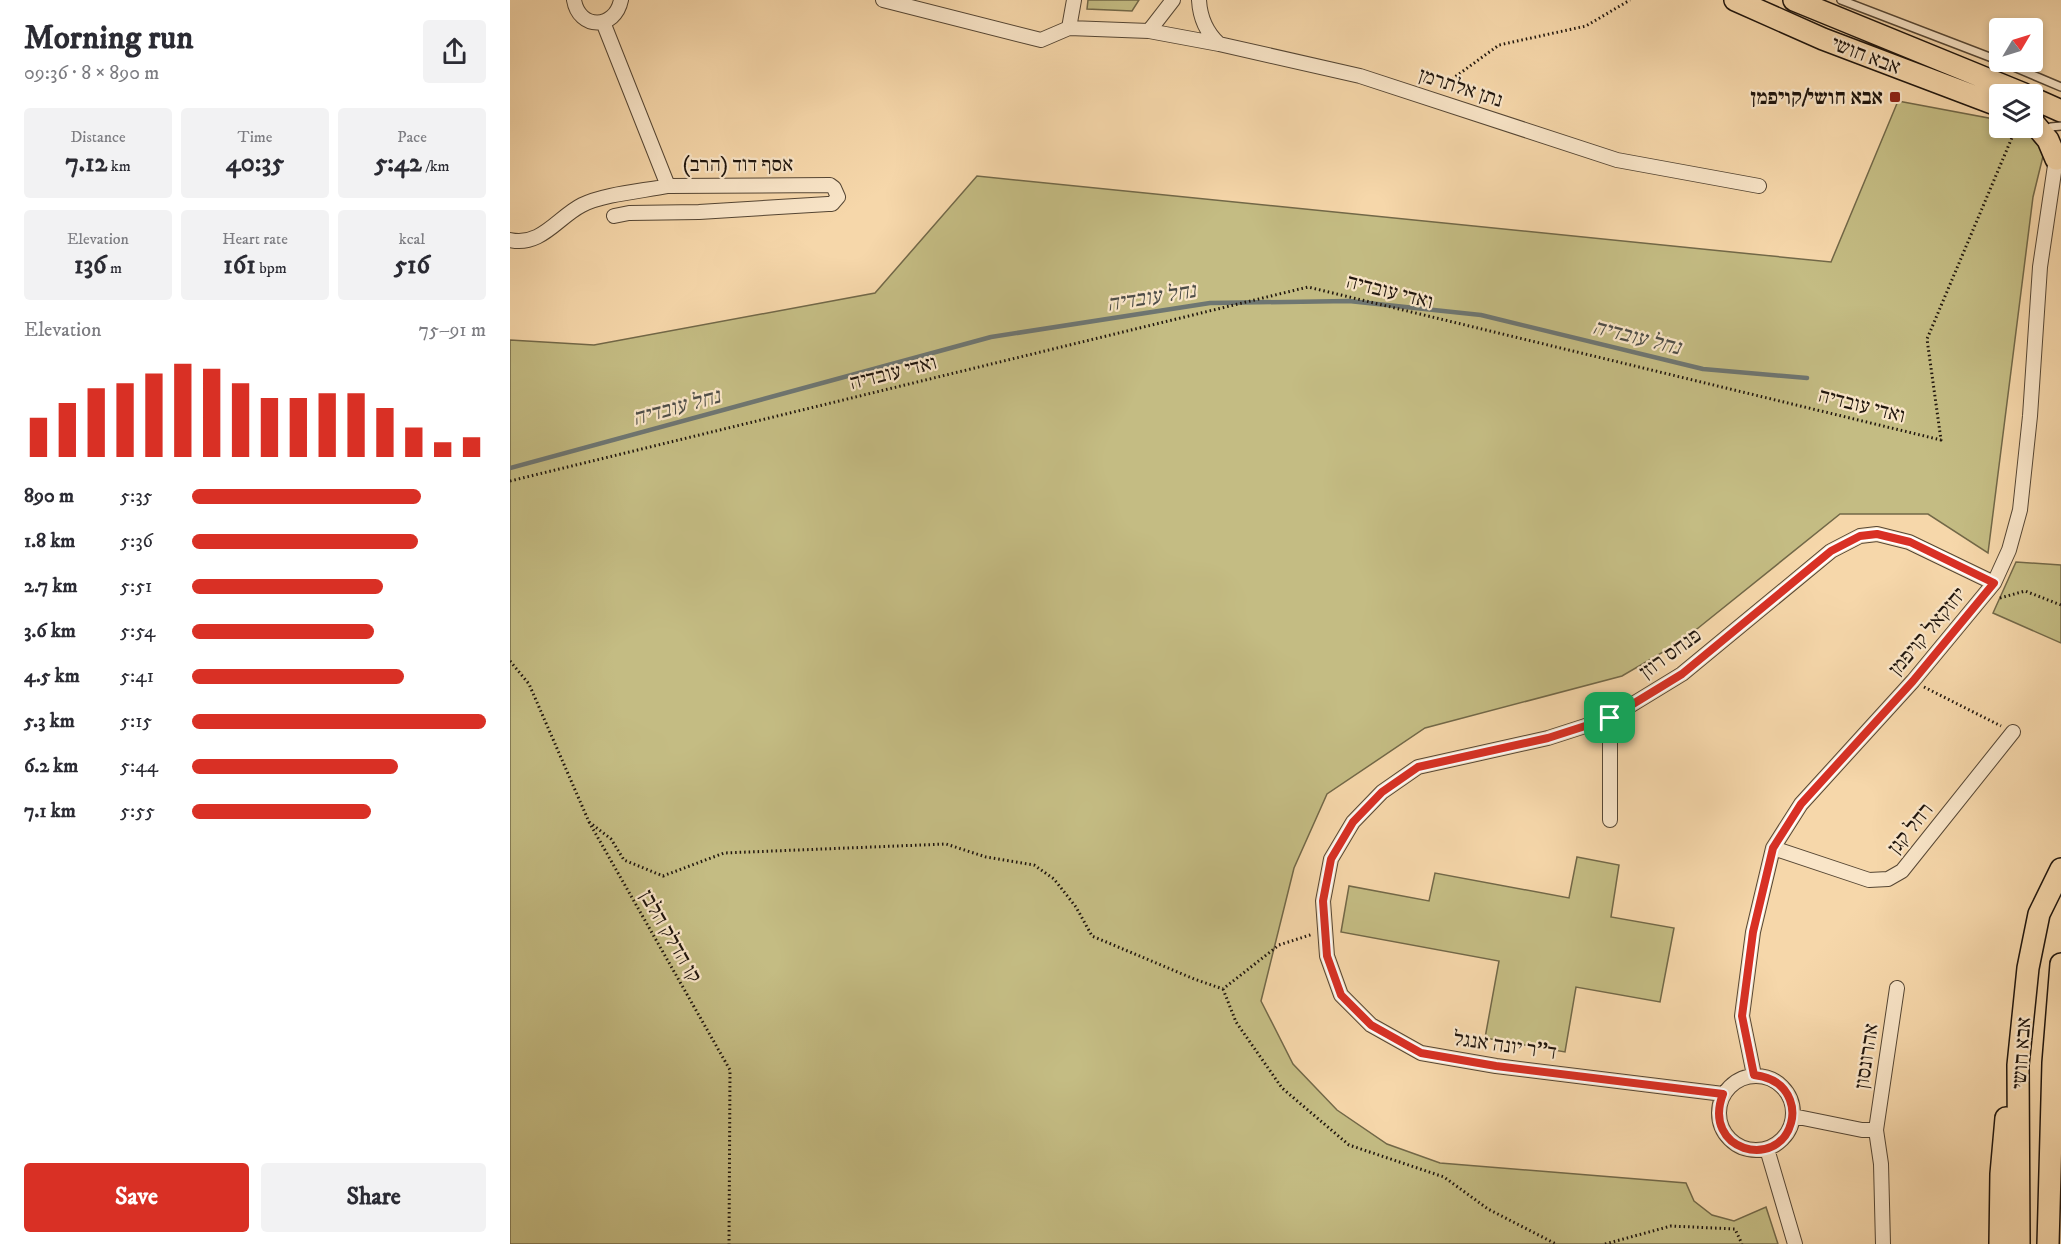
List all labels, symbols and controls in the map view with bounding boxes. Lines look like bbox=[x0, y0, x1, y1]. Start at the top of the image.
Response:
text: Morning run bbox=[24, 18, 193, 59]
north arrow bbox=[1989, 18, 2043, 72]
map controls bbox=[1989, 18, 2043, 138]
button: share bbox=[423, 20, 486, 83]
street label: אבא חושי bbox=[1827, 31, 1904, 81]
text: 09:36 · 8 × 890 m bbox=[24, 61, 159, 86]
street label: נתן אלתרמן bbox=[1415, 62, 1506, 114]
button: layers bbox=[1989, 84, 2043, 138]
place label: אבא חושי/קויפמן bbox=[1750, 85, 1883, 111]
marker: אבא חושי/קויפמן bbox=[1888, 90, 1902, 104]
text: Distance bbox=[70, 127, 126, 147]
text: Time bbox=[238, 127, 272, 147]
text: Pace bbox=[397, 127, 427, 147]
text: 7.12 bbox=[65, 147, 107, 180]
text: 40:35 bbox=[226, 147, 284, 180]
text: 5:42 bbox=[374, 147, 422, 180]
street label: אסף דוד (הרב) bbox=[683, 152, 793, 178]
text: km bbox=[107, 156, 131, 176]
text: /km bbox=[422, 156, 450, 176]
text: Elevation bbox=[67, 229, 129, 249]
text: Heart rate bbox=[222, 229, 288, 249]
text: kcal bbox=[399, 229, 425, 249]
text: 136 bbox=[74, 249, 107, 282]
text: 161 bbox=[223, 249, 256, 282]
text: 516 bbox=[394, 249, 430, 282]
text: m bbox=[107, 258, 122, 278]
text: bpm bbox=[256, 258, 287, 278]
street label: ואדי עובדיה bbox=[1344, 269, 1436, 315]
water label: נחל עובדיה bbox=[1105, 277, 1199, 318]
water label: נחל עובדיה bbox=[1590, 314, 1685, 362]
text: Elevation bbox=[24, 318, 101, 343]
text: 75–91 m bbox=[419, 318, 486, 343]
street label: ואדי עובדיה bbox=[847, 350, 939, 396]
water label: נחל עובדיה bbox=[630, 382, 725, 432]
street label: ואדי עובדיה bbox=[1816, 383, 1908, 429]
text: 890 m bbox=[24, 484, 74, 509]
text: 5:35 bbox=[120, 484, 153, 509]
text: 1.8 km bbox=[24, 529, 75, 554]
text: 5:36 bbox=[120, 529, 153, 554]
text: 2.7 km bbox=[24, 574, 77, 599]
text: 5:51 bbox=[120, 574, 152, 599]
street label: יחזקאל קויפמן bbox=[1883, 582, 1972, 681]
text: 3.6 km bbox=[24, 619, 76, 644]
text: 5:54 bbox=[120, 619, 156, 644]
street label: פנחס רוזן bbox=[1635, 623, 1707, 685]
text: 4.5 km bbox=[24, 664, 80, 689]
text: 5:41 bbox=[120, 664, 154, 689]
pin bbox=[1584, 692, 1635, 743]
icon: arrive bbox=[1593, 701, 1626, 734]
text: 5.3 km bbox=[24, 709, 75, 734]
text: 5:15 bbox=[120, 709, 152, 734]
text: 6.2 km bbox=[24, 754, 78, 779]
text: 5:44 bbox=[120, 754, 158, 779]
street label: רחל קגן bbox=[1882, 798, 1939, 860]
text: 7.1 km bbox=[24, 799, 76, 824]
text: 5:55 bbox=[120, 799, 155, 824]
street label: קו הדלק הלבן bbox=[633, 885, 707, 988]
street label: אבא חושי bbox=[2006, 1016, 2037, 1090]
street label: אהרונסון bbox=[1849, 1022, 1885, 1091]
street label: ד''ר יונה אנגל bbox=[1451, 1026, 1558, 1066]
button: Save bbox=[24, 1163, 249, 1232]
button: Share bbox=[261, 1163, 486, 1232]

